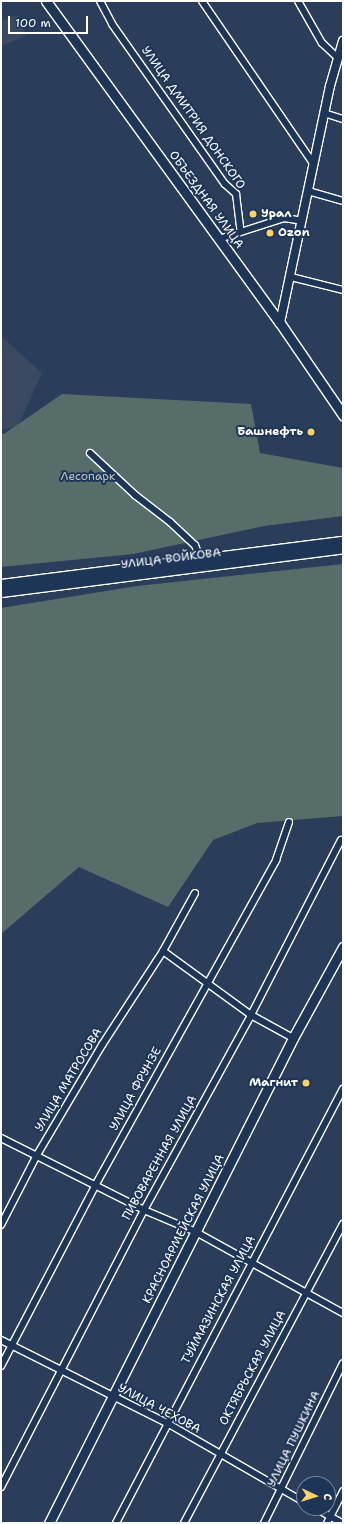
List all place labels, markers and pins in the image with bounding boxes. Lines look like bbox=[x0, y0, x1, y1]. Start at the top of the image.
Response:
place label: Урал bbox=[261, 207, 291, 221]
marker: Урал bbox=[248, 209, 258, 219]
place label: Ozon bbox=[278, 226, 310, 240]
marker: Ozon bbox=[265, 228, 275, 238]
place label: Башнефть bbox=[237, 425, 303, 439]
marker: Башнефть bbox=[306, 427, 316, 437]
place label: Магнит bbox=[249, 1076, 298, 1090]
marker: Магнит bbox=[301, 1078, 311, 1088]

